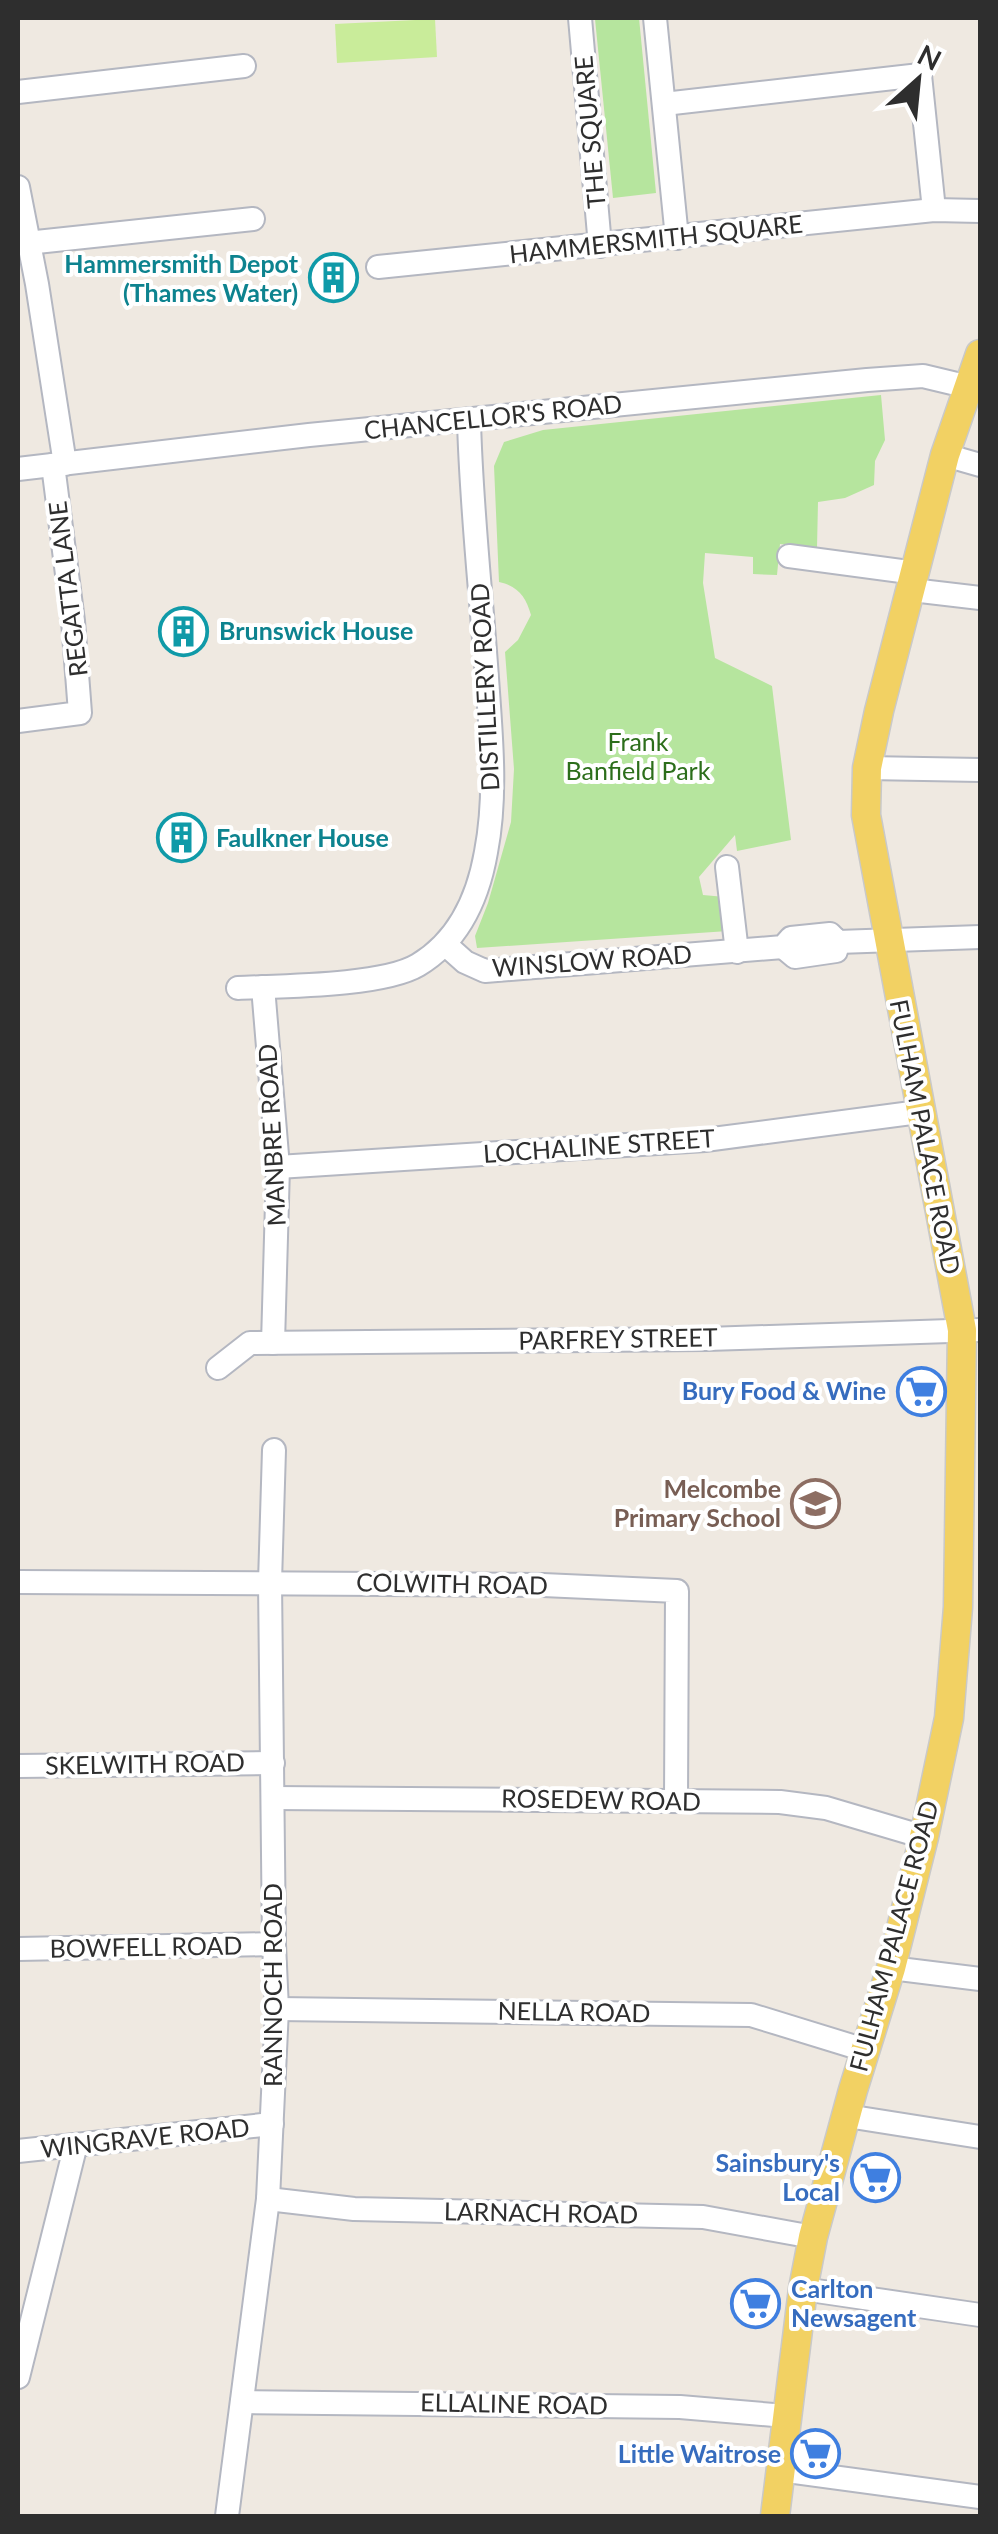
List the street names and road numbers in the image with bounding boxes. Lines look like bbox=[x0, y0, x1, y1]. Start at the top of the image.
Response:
street label: THE SQUARE bbox=[567, 54, 611, 210]
street label: HAMMERSMITH SQUARE bbox=[508, 208, 804, 268]
street label: CHANCELLOR'S ROAD bbox=[362, 388, 623, 444]
street label: REGATTA LANE bbox=[41, 500, 93, 679]
street label: DISTILLERY ROAD bbox=[464, 582, 504, 792]
street label: WINSLOW ROAD bbox=[491, 938, 693, 982]
street label: FULHAM PALACE ROAD bbox=[885, 997, 967, 1277]
street label: MANBRE ROAD bbox=[251, 1043, 291, 1227]
street label: LOCHALINE STREET bbox=[482, 1122, 716, 1168]
street label: PARFREY STREET bbox=[518, 1321, 718, 1355]
street label: COLWITH ROAD bbox=[356, 1566, 548, 1600]
street label: SKELWITH ROAD bbox=[45, 1746, 245, 1780]
street label: ROSEDEW ROAD bbox=[501, 1782, 701, 1816]
street label: FULHAM PALACE ROAD bbox=[842, 1797, 944, 2075]
street label: RANNOCH ROAD bbox=[257, 1883, 287, 2087]
street label: BOWFELL ROAD bbox=[49, 1929, 243, 1963]
street label: NELLA ROAD bbox=[497, 1995, 651, 2027]
street label: WINGRAVE ROAD bbox=[39, 2111, 251, 2163]
street label: LARNACH ROAD bbox=[444, 2195, 638, 2229]
street label: ELLALINE ROAD bbox=[420, 2386, 608, 2420]

